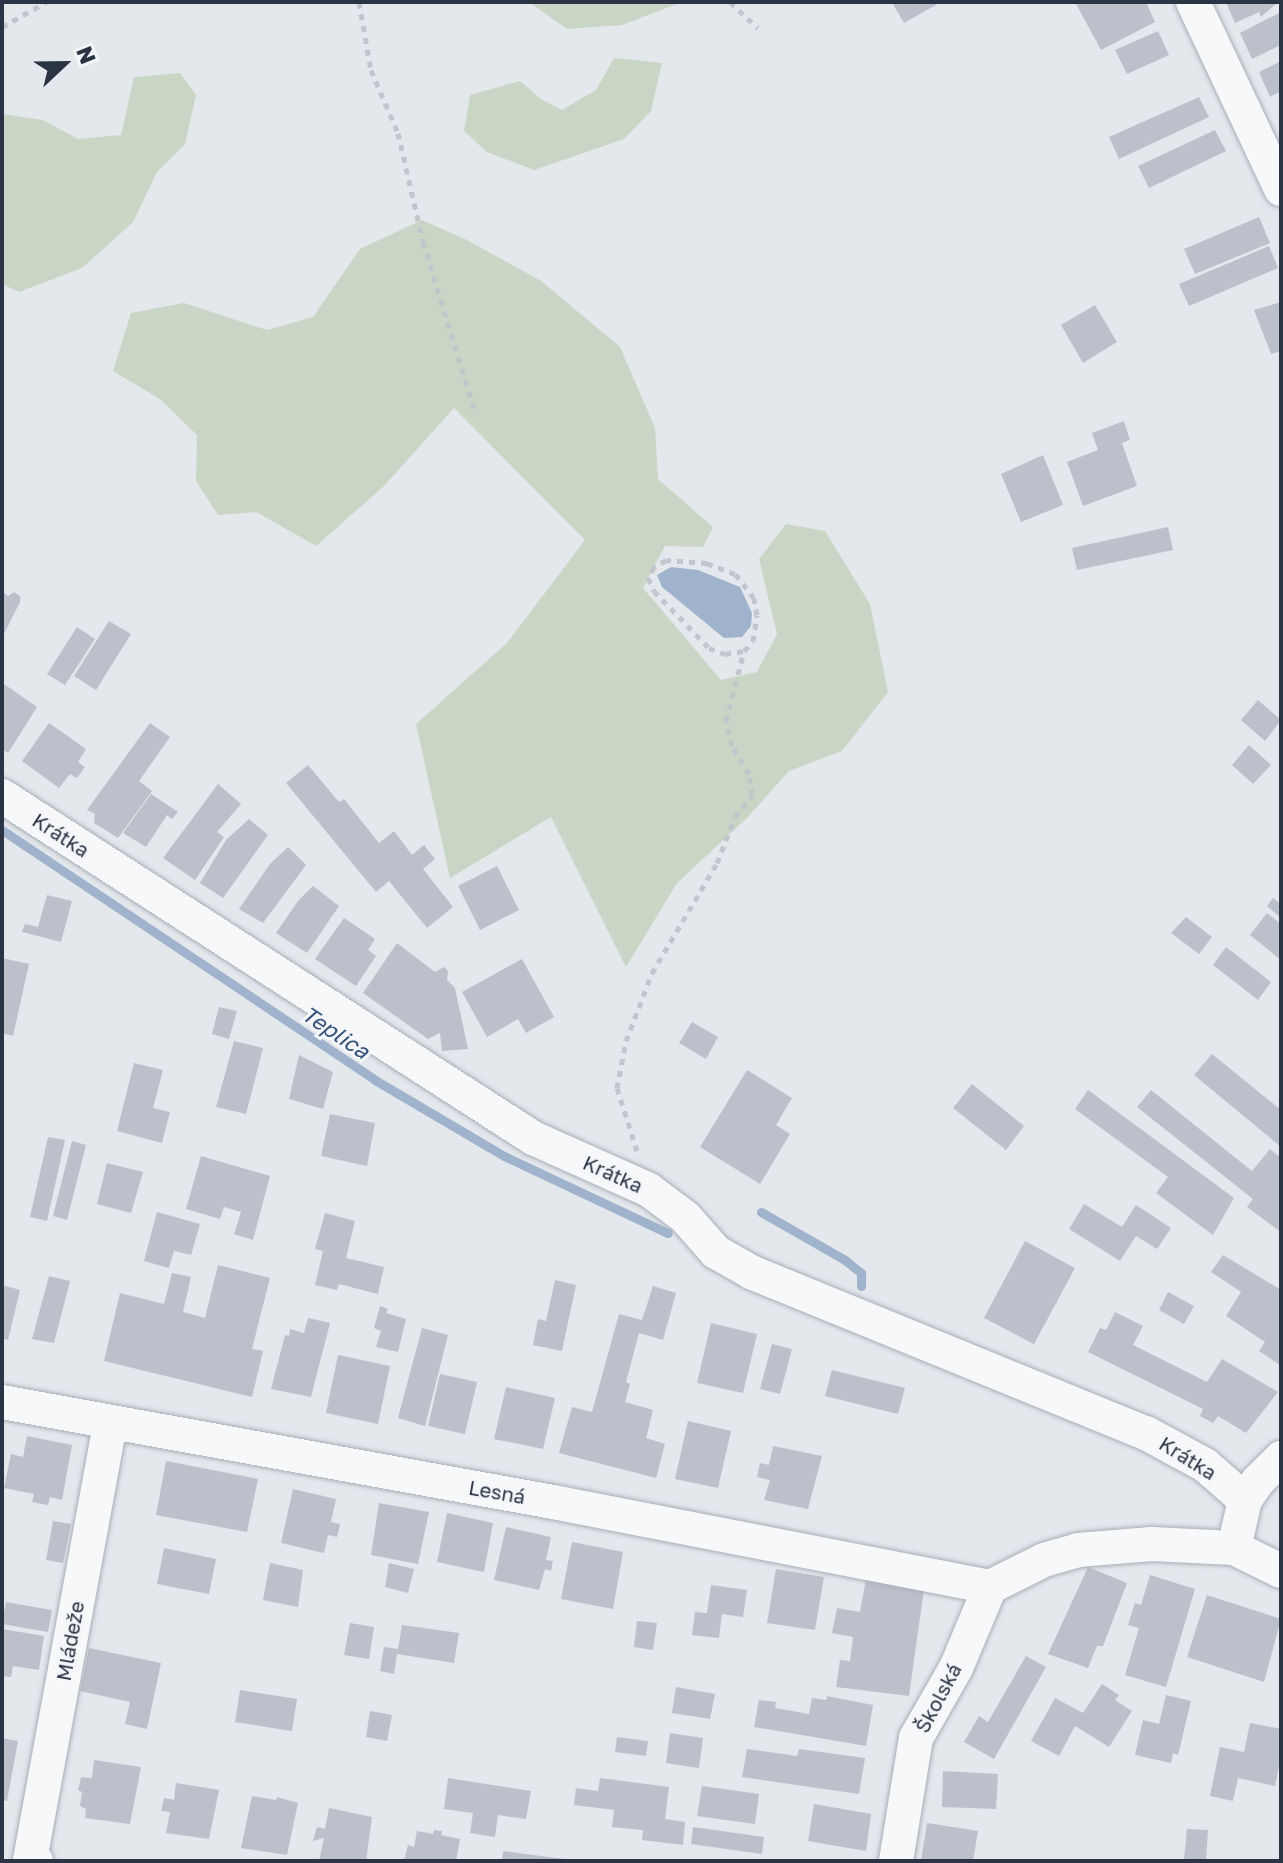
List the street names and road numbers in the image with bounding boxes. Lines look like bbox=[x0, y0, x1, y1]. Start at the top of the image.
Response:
street label: Krátka bbox=[28, 808, 94, 862]
street label: Krátka bbox=[579, 1150, 647, 1198]
street label: Krátka bbox=[1155, 1431, 1221, 1485]
street label: Lesná bbox=[467, 1475, 527, 1509]
street label: Mládeže bbox=[51, 1599, 89, 1683]
street label: Školská bbox=[910, 1659, 966, 1737]

